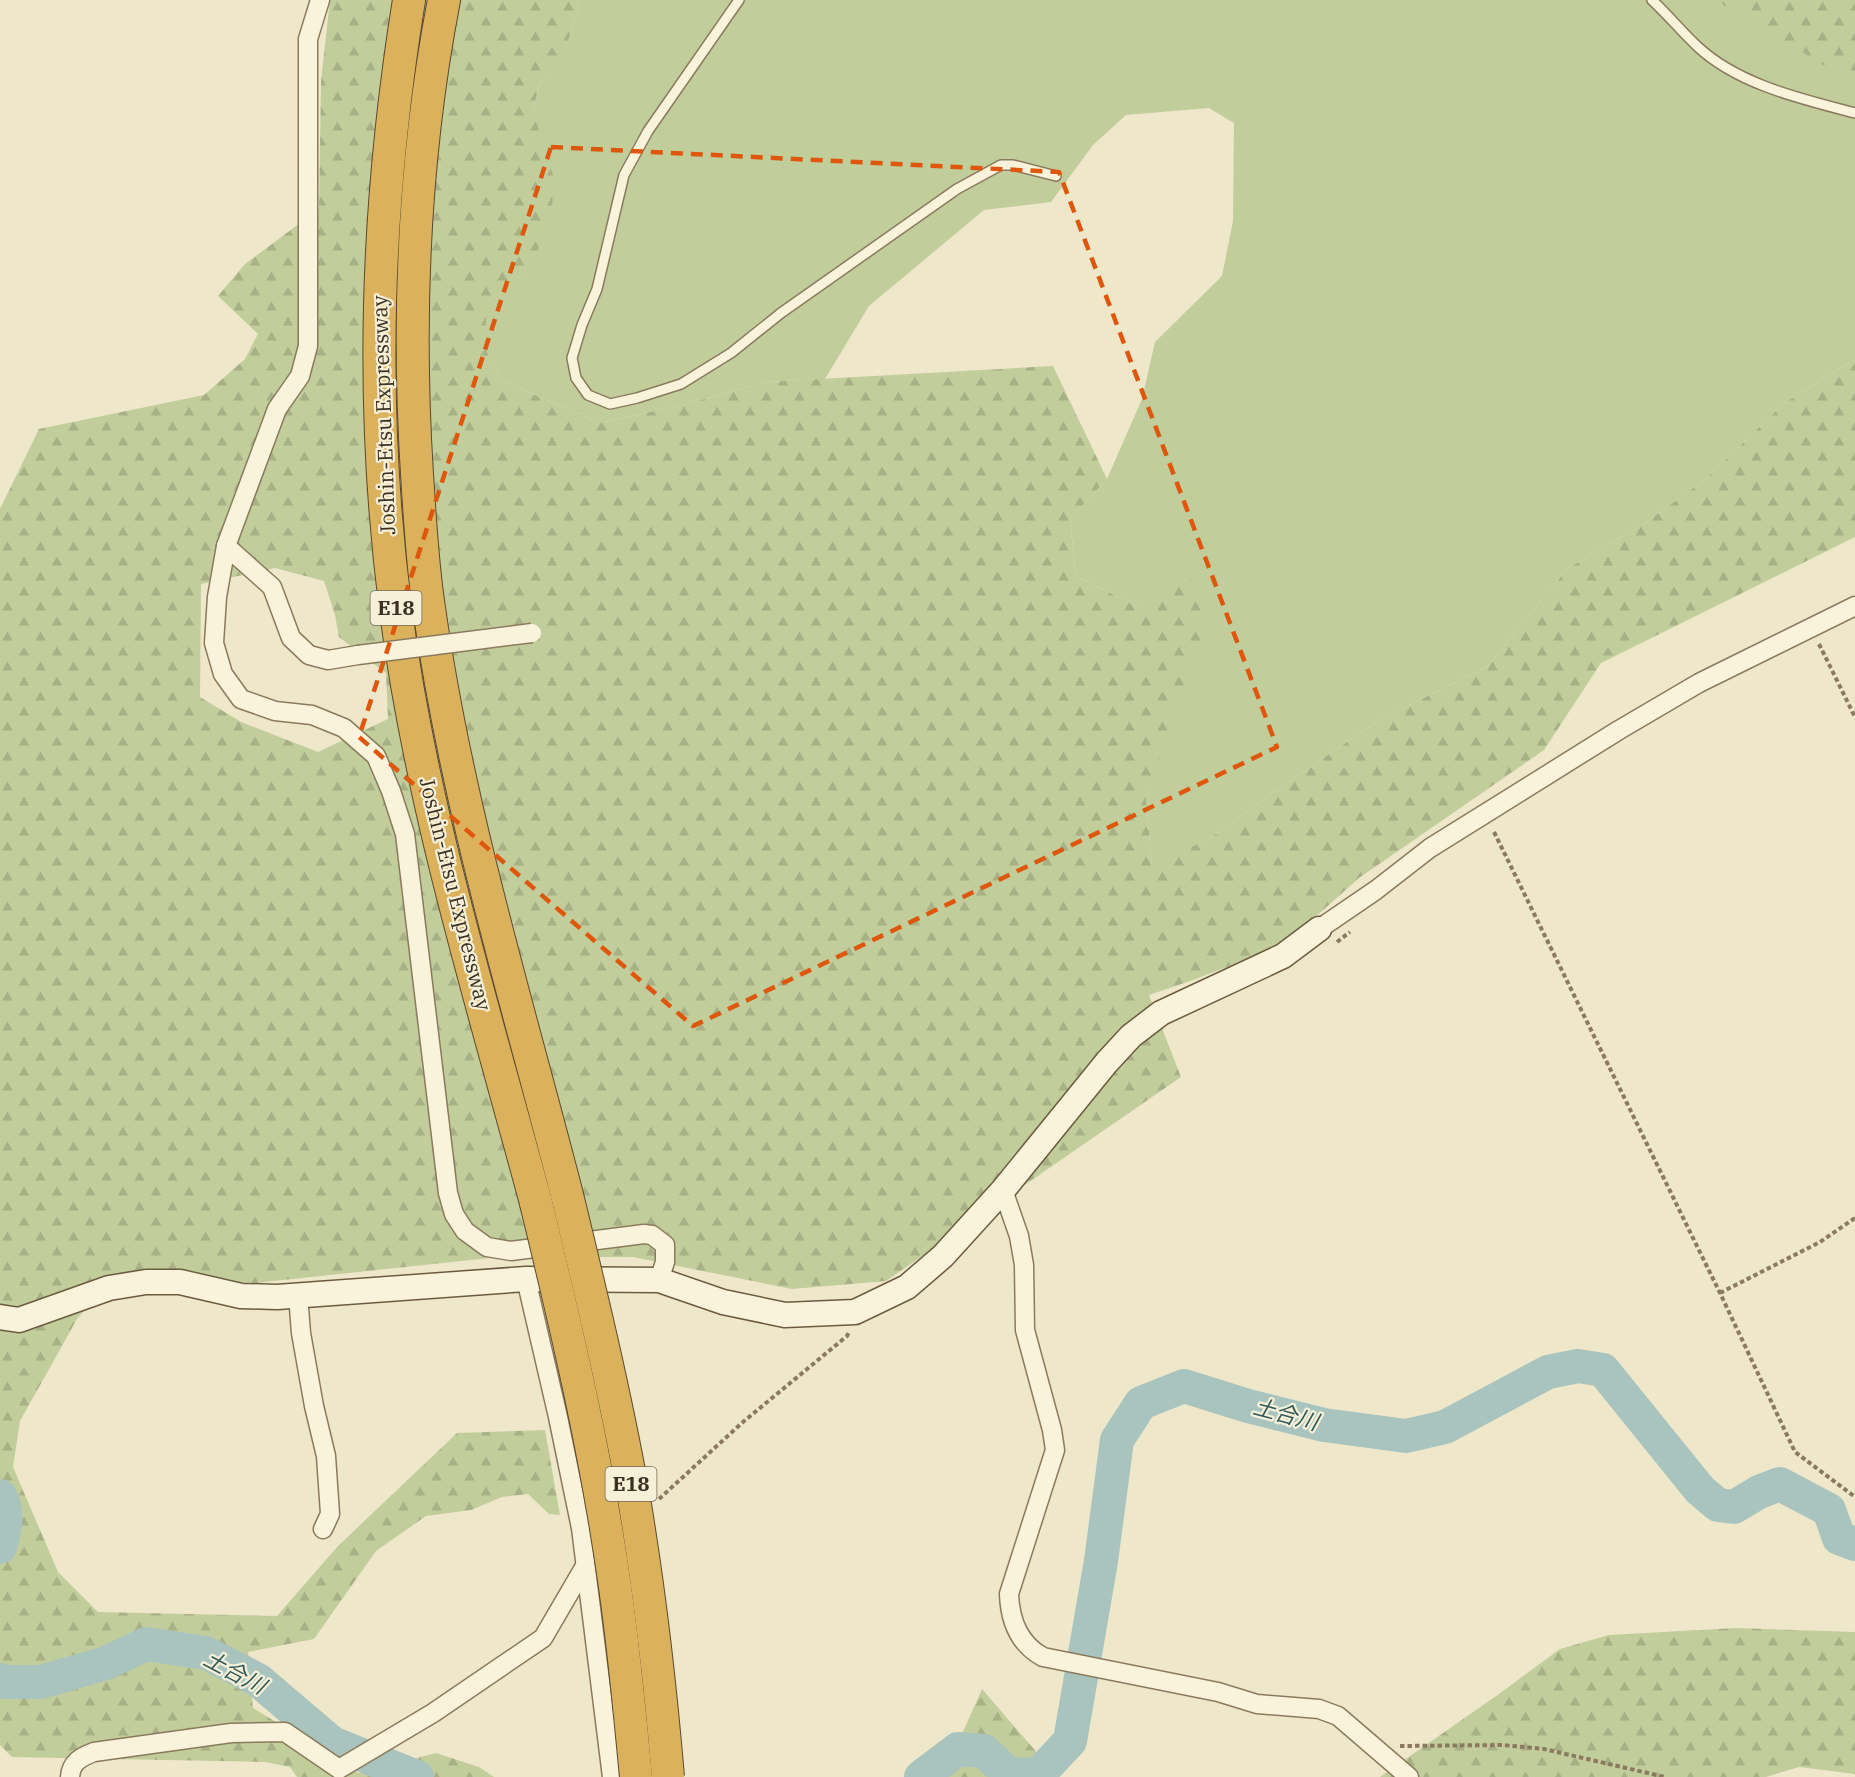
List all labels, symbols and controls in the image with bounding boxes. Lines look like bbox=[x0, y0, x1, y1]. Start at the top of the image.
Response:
street label: Joshin-Etsu Expressway bbox=[365, 294, 401, 535]
road number: E18 bbox=[370, 591, 422, 625]
street label: Joshin-Etsu Expressway bbox=[413, 774, 499, 1014]
water label: 土合川 bbox=[1250, 1391, 1324, 1437]
road number: E18 bbox=[606, 1467, 656, 1501]
water label: 土合川 bbox=[199, 1643, 273, 1701]

